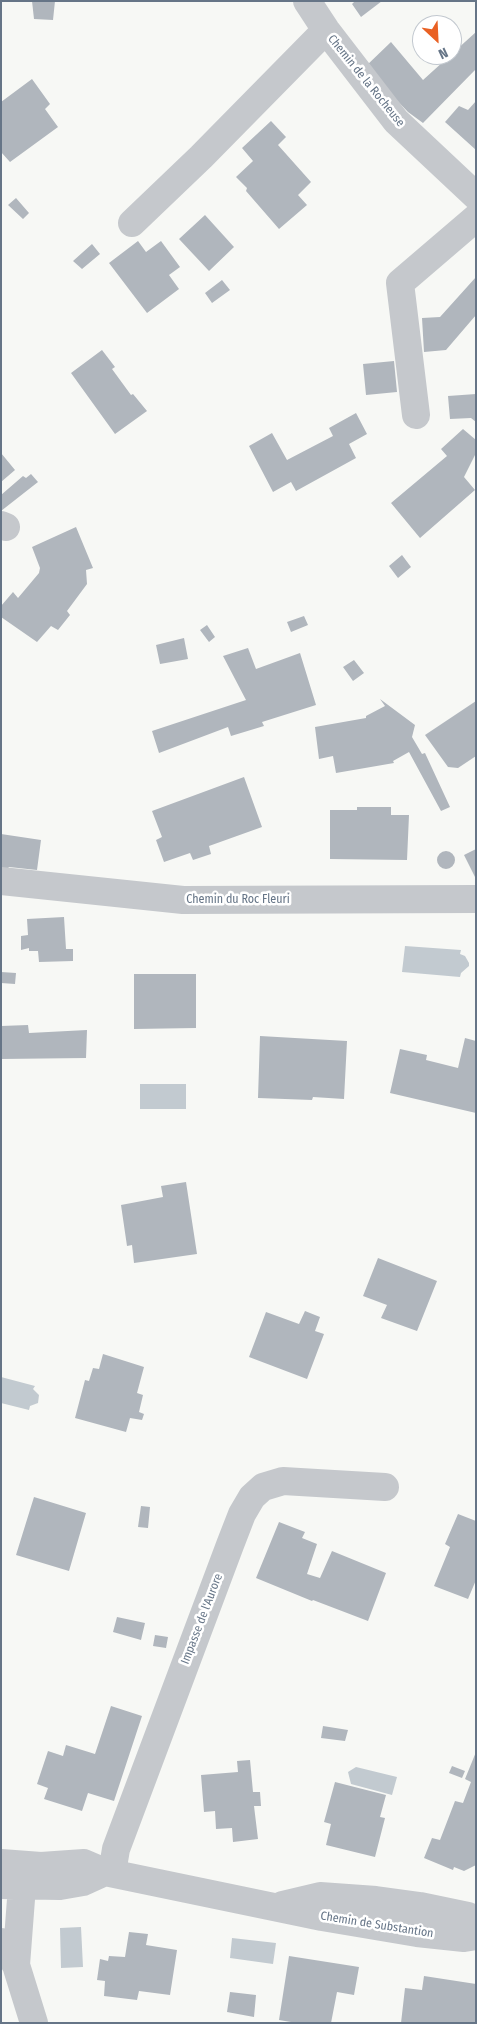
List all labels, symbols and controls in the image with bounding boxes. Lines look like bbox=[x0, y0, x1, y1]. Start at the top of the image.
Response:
north arrow bbox=[412, 15, 462, 65]
street label: Chemin de la Rocheuse bbox=[325, 32, 407, 130]
text: N bbox=[436, 44, 451, 63]
street label: Chemin du Roc Fleuri bbox=[186, 893, 290, 907]
street label: Impasse de l'Aurore bbox=[178, 1572, 226, 1666]
street label: Chemin de Substantion bbox=[319, 1909, 435, 1941]

